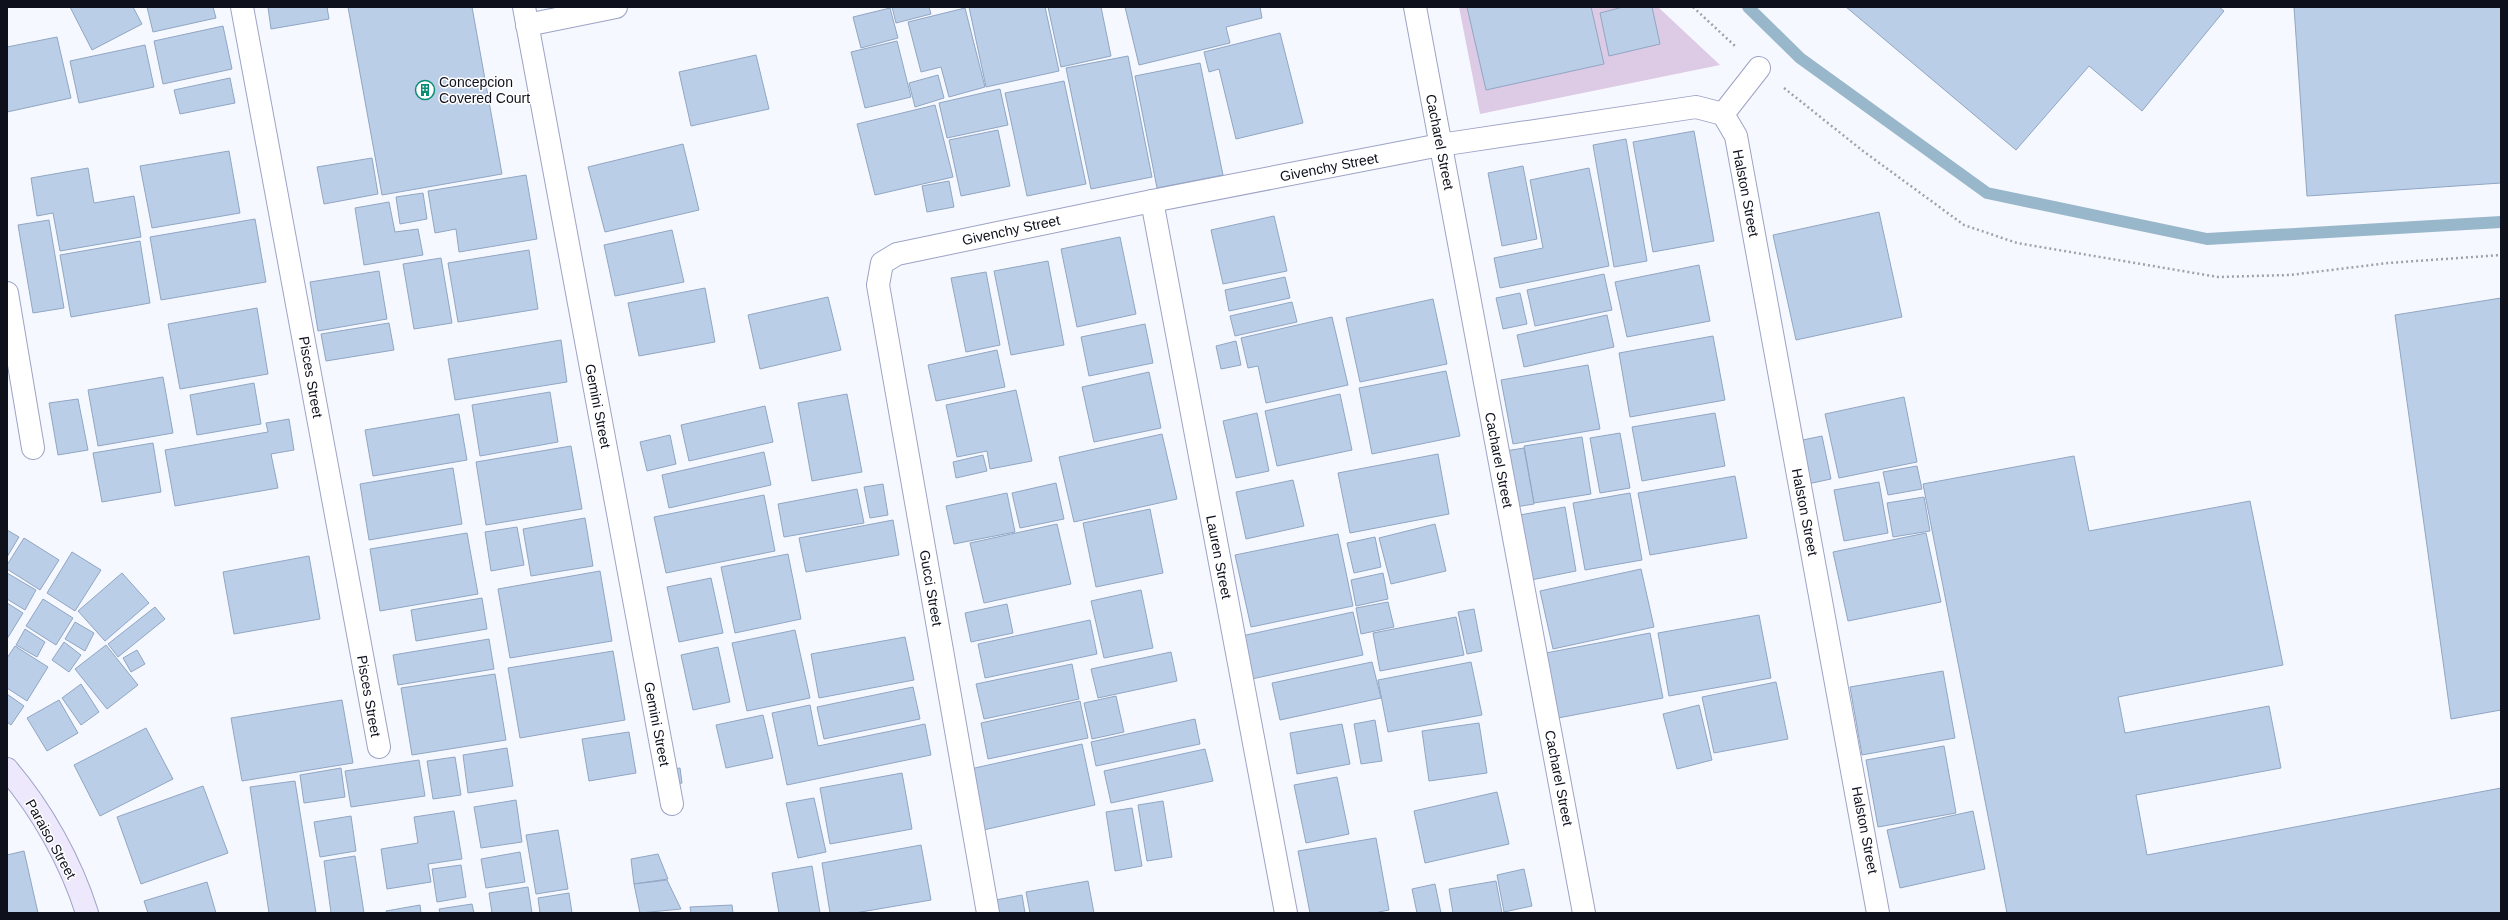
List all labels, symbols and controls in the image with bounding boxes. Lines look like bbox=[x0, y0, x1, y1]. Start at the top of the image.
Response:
place label: Concepcion Covered Court bbox=[439, 74, 530, 106]
building icon: Concepcion Covered Court bbox=[414, 79, 436, 101]
street label: Cacharel Street bbox=[1423, 93, 1457, 191]
street label: Halston Street bbox=[1730, 148, 1762, 238]
street label: Givenchy Street bbox=[1279, 150, 1380, 184]
street label: Givenchy Street bbox=[961, 212, 1061, 248]
street label: Pisces Street bbox=[296, 335, 326, 419]
street label: Gemini Street bbox=[582, 362, 614, 450]
street label: Cacharel Street bbox=[1482, 411, 1516, 509]
street label: Halston Street bbox=[1789, 467, 1821, 557]
street label: Lauren Street bbox=[1203, 514, 1235, 600]
street label: Gucci Street bbox=[916, 549, 946, 627]
street label: Pisces Street bbox=[354, 654, 384, 738]
street label: Gemini Street bbox=[641, 680, 673, 768]
street label: Cacharel Street bbox=[1542, 729, 1576, 827]
street label: Halston Street bbox=[1849, 785, 1881, 875]
street label: Paraiso Street bbox=[22, 796, 80, 882]

